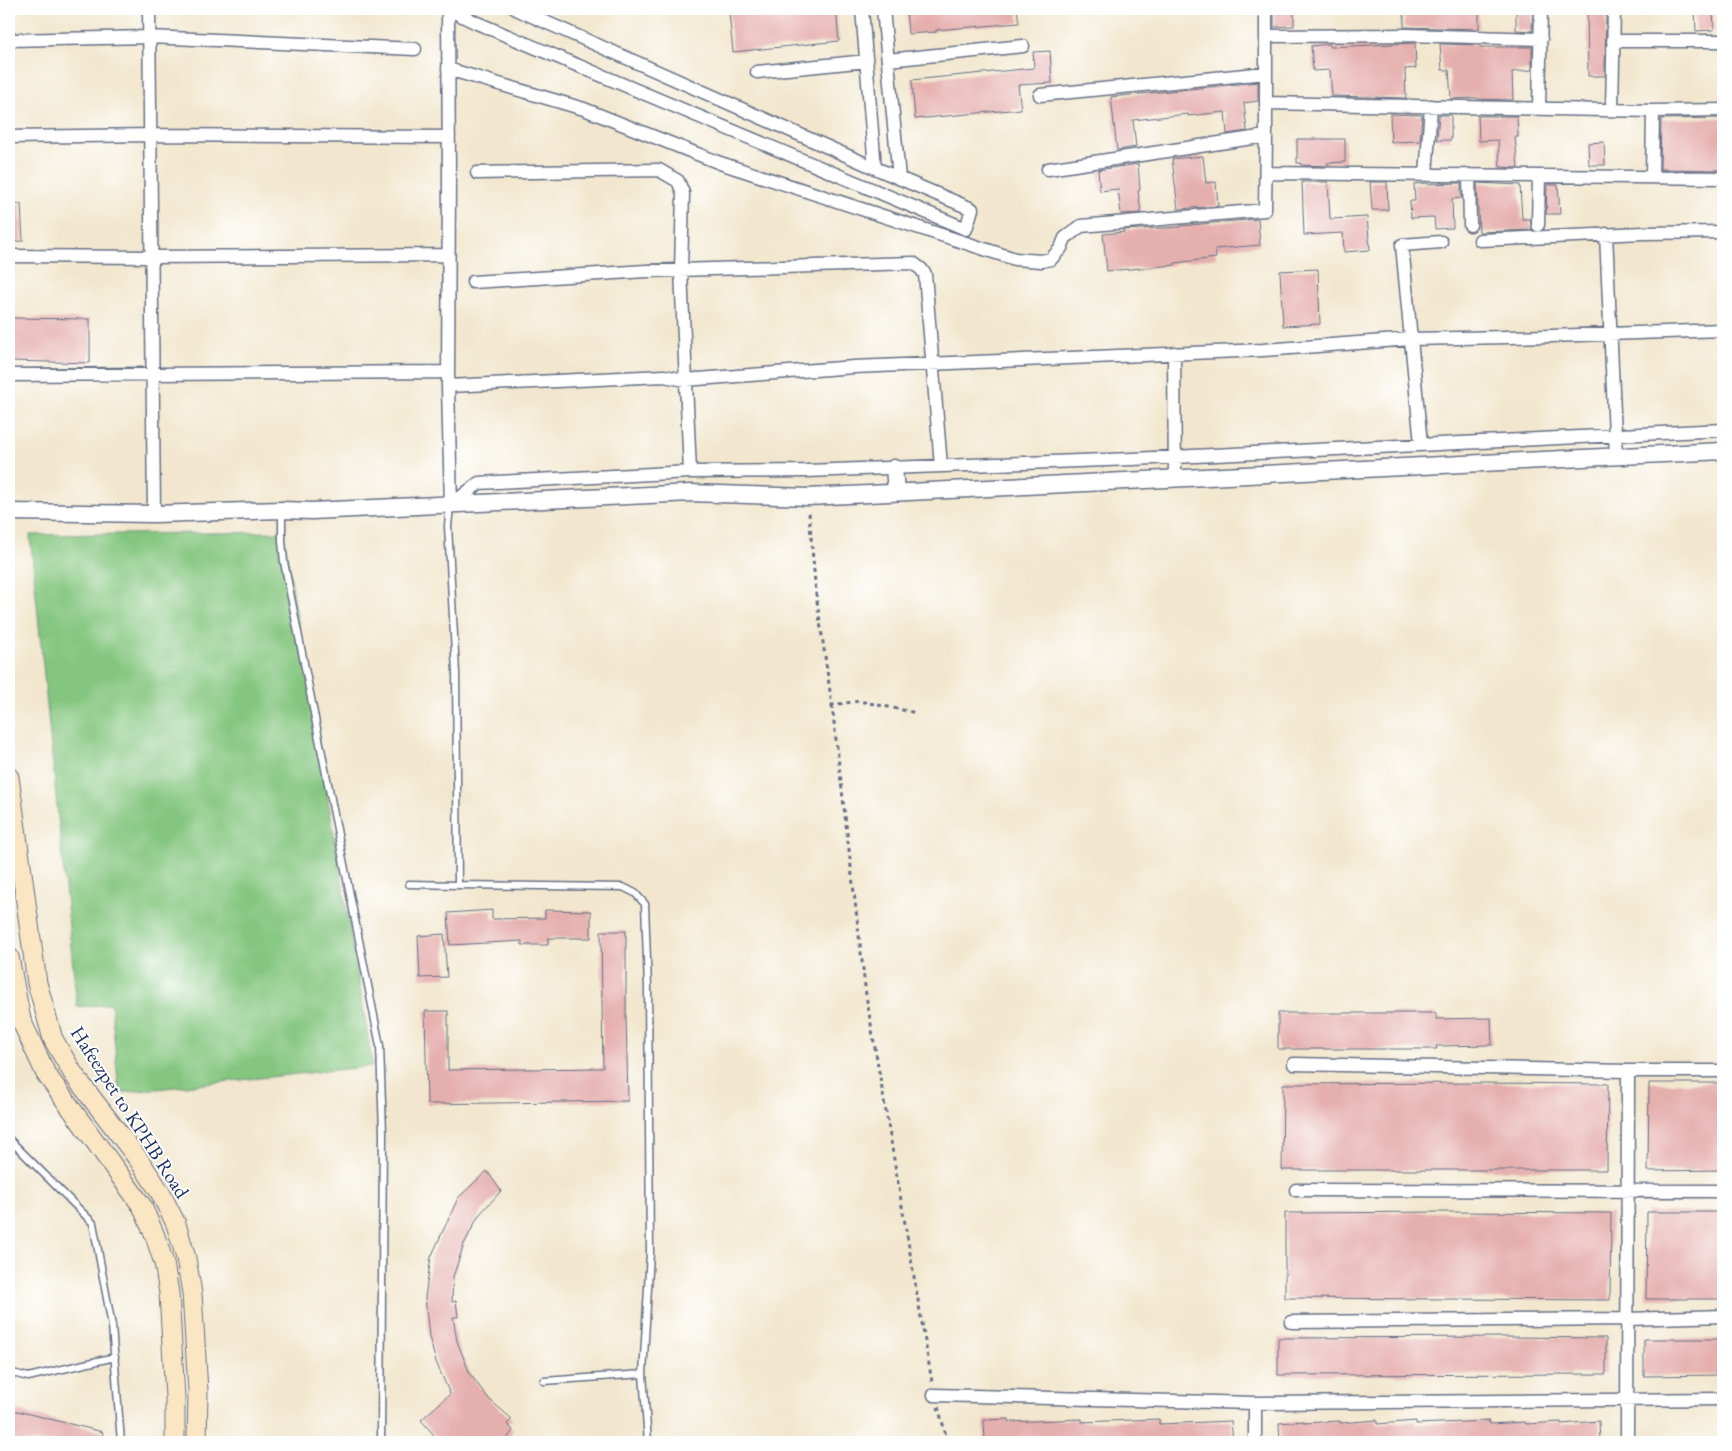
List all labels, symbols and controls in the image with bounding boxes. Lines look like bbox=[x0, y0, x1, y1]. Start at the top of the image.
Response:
street label: Hafeezpet to KPHB Road bbox=[65, 1021, 196, 1204]

